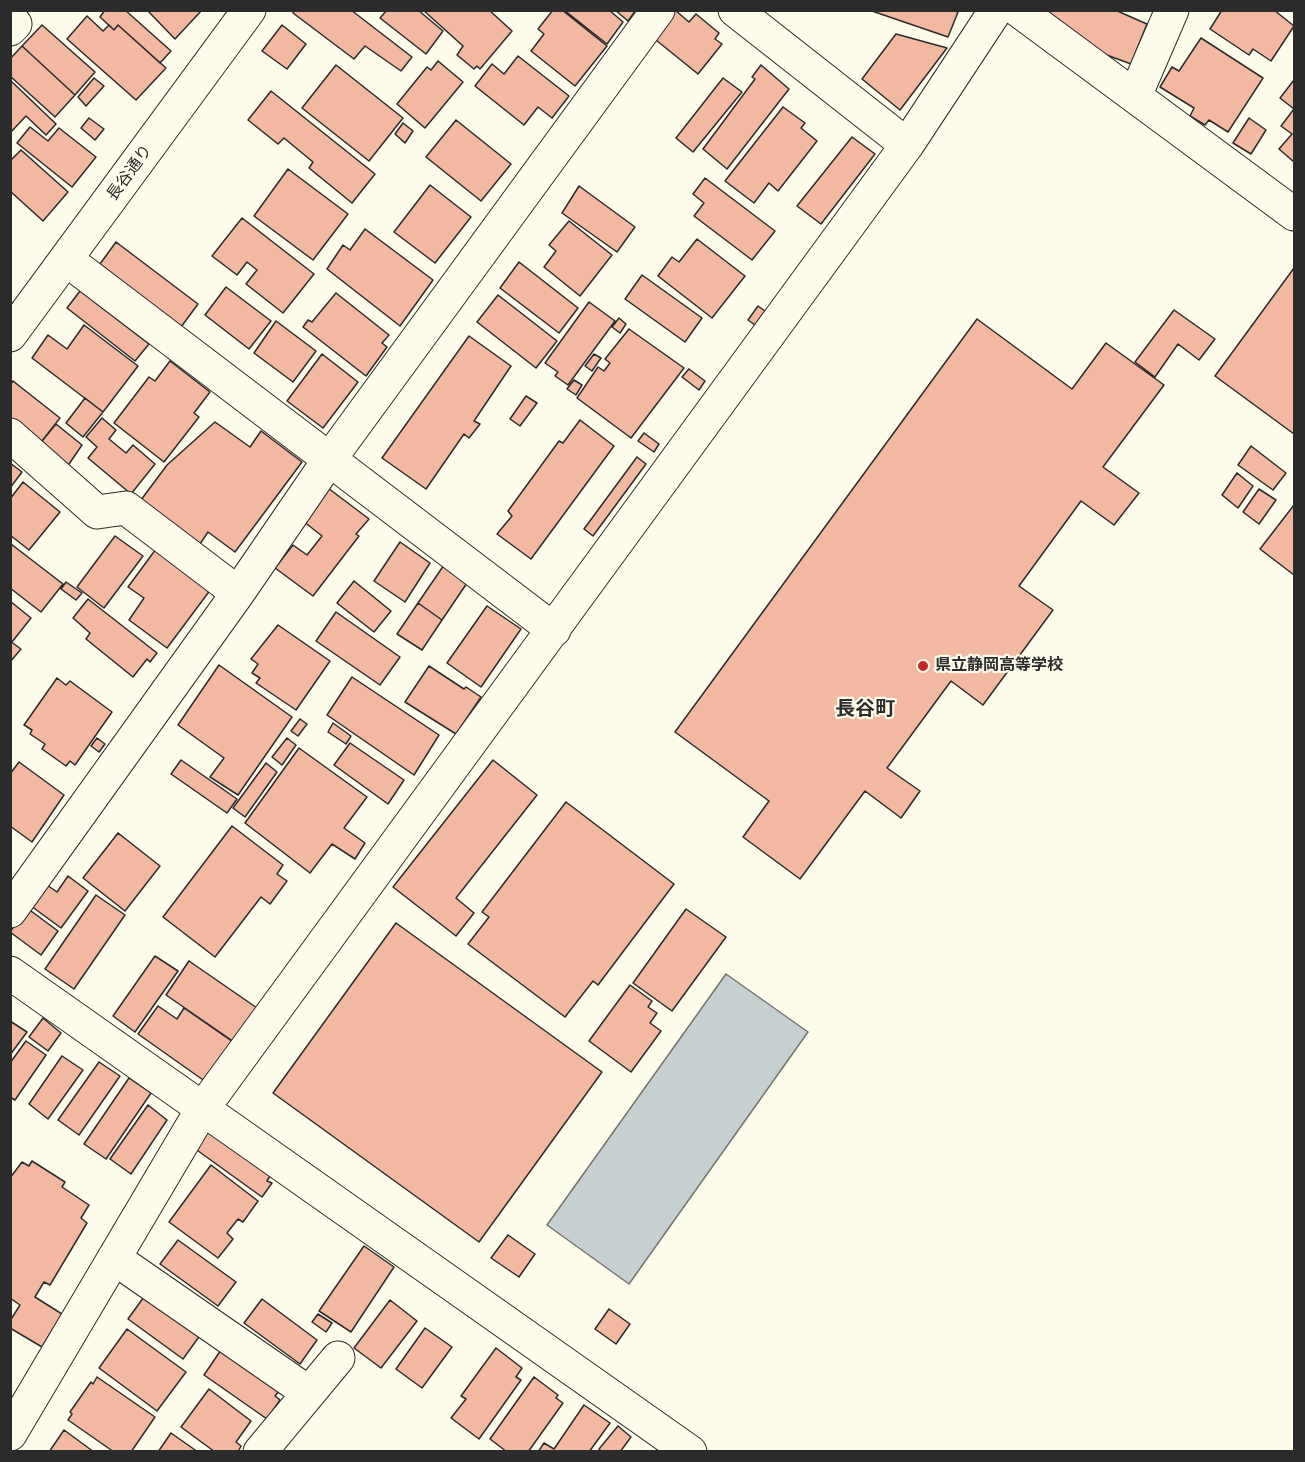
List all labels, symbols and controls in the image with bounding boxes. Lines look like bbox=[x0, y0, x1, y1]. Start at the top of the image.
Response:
street label: 長谷通り bbox=[103, 141, 157, 205]
place label: 県立静岡高等学校 bbox=[935, 656, 1063, 676]
marker: 県立静岡高等学校 bbox=[916, 659, 930, 673]
district label: 長谷町 bbox=[835, 698, 895, 722]

